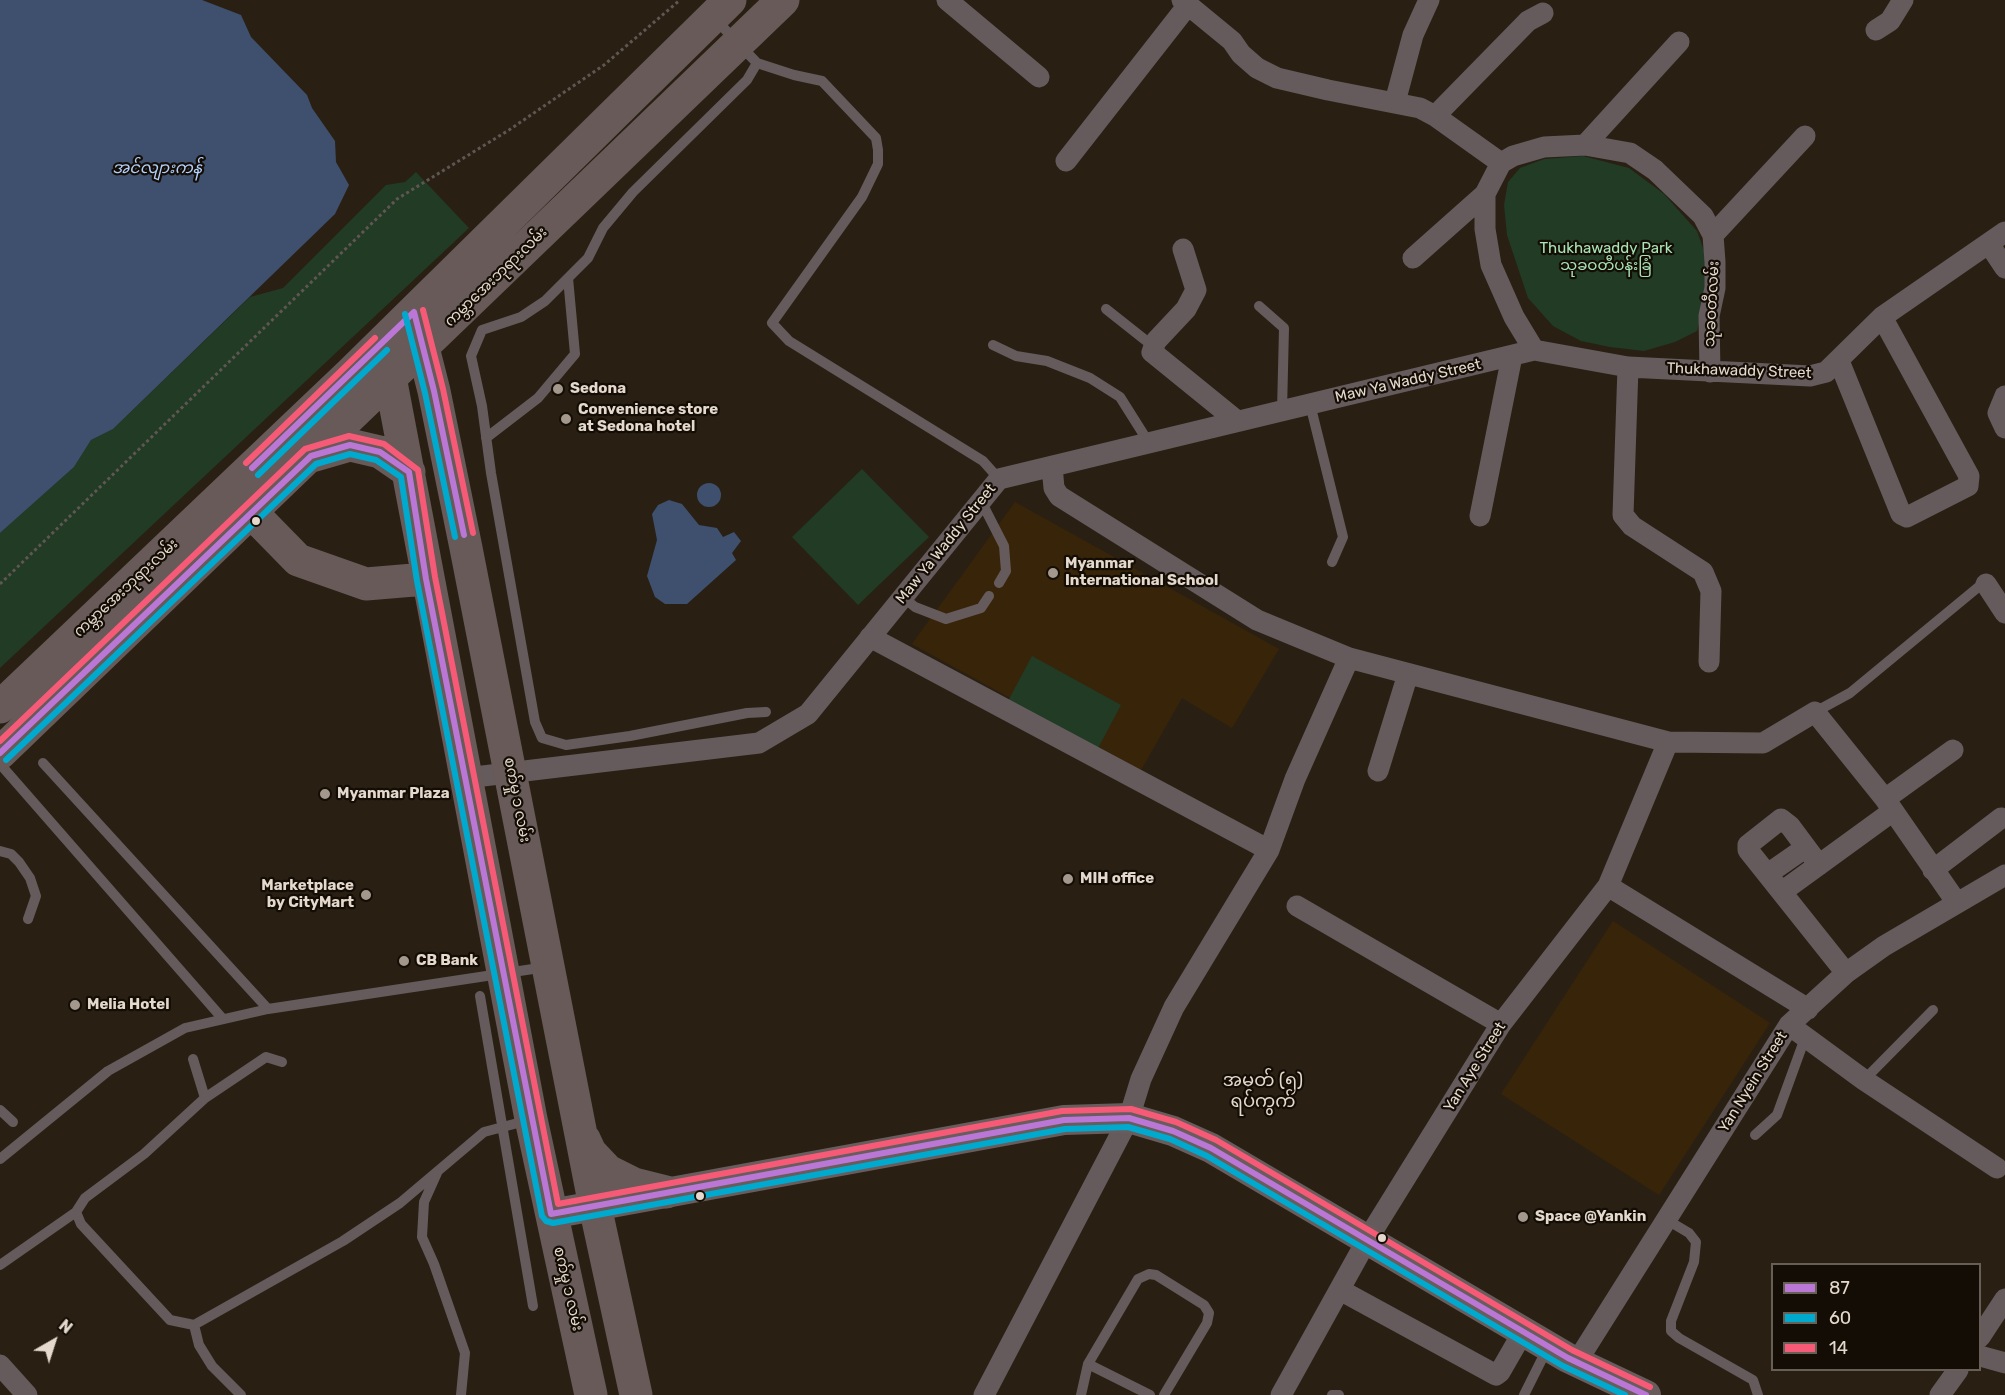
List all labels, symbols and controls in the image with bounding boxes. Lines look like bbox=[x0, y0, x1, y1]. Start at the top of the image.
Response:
water label: အင်လျားကန် bbox=[112, 158, 202, 178]
street label: ကမ္ဘာအေးဘုရားလမ်း bbox=[441, 223, 551, 331]
park label: Thukhawaddy Park သုခဝတီပန်းခြံ bbox=[1540, 240, 1672, 275]
street label: သုခဝတီလမ်း bbox=[1701, 260, 1723, 348]
street label: Maw Ya Waddy Street bbox=[1333, 355, 1483, 407]
street label: Thukhawaddy Street bbox=[1666, 359, 1812, 383]
place label: Sedona bbox=[570, 380, 626, 398]
marker: Sedona bbox=[551, 382, 565, 396]
place label: Convenience store at Sedona hotel bbox=[578, 401, 718, 436]
marker: Convenience store at Sedona hotel bbox=[559, 412, 573, 426]
street label: Maw Ya Waddy Street bbox=[892, 480, 1000, 608]
unlabelled marker bbox=[250, 515, 262, 527]
street label: ကမ္ဘာအေးဘုရားလမ်း bbox=[70, 535, 182, 641]
place label: Myanmar International School bbox=[1065, 555, 1218, 590]
marker: Myanmar International School bbox=[1046, 566, 1060, 580]
street label: စက်မှု ၁ လမ်း bbox=[500, 756, 534, 844]
place label: Myanmar Plaza bbox=[337, 785, 450, 803]
marker: Myanmar Plaza bbox=[318, 787, 332, 801]
place label: MIH office bbox=[1080, 870, 1154, 888]
marker: MIH office bbox=[1061, 872, 1075, 886]
place label: Marketplace by CityMart bbox=[261, 877, 354, 912]
marker: Marketplace by CityMart bbox=[359, 888, 373, 902]
place label: CB Bank bbox=[416, 952, 478, 970]
marker: CB Bank bbox=[397, 954, 411, 968]
place label: Melia Hotel bbox=[87, 996, 169, 1014]
marker: Melia Hotel bbox=[68, 998, 82, 1012]
street label: Yan Aye Street bbox=[1440, 1019, 1510, 1115]
street label: Yan Nyein Street bbox=[1715, 1028, 1791, 1136]
district label: အမှတ် (၅) ရပ်ကွက် bbox=[1223, 1070, 1303, 1112]
unlabelled marker bbox=[694, 1190, 706, 1202]
place label: Space @Yankin bbox=[1535, 1208, 1646, 1226]
marker: Space @Yankin bbox=[1516, 1210, 1530, 1224]
unlabelled marker bbox=[1376, 1232, 1388, 1244]
street label: စက်မှု ၁ လမ်း bbox=[550, 1245, 586, 1333]
legend bbox=[1771, 1263, 1981, 1371]
text: 87 bbox=[1829, 1277, 1850, 1299]
text: 60 bbox=[1829, 1307, 1851, 1329]
north arrow bbox=[24, 1311, 84, 1371]
text: N bbox=[55, 1316, 76, 1338]
text: 14 bbox=[1829, 1337, 1848, 1359]

